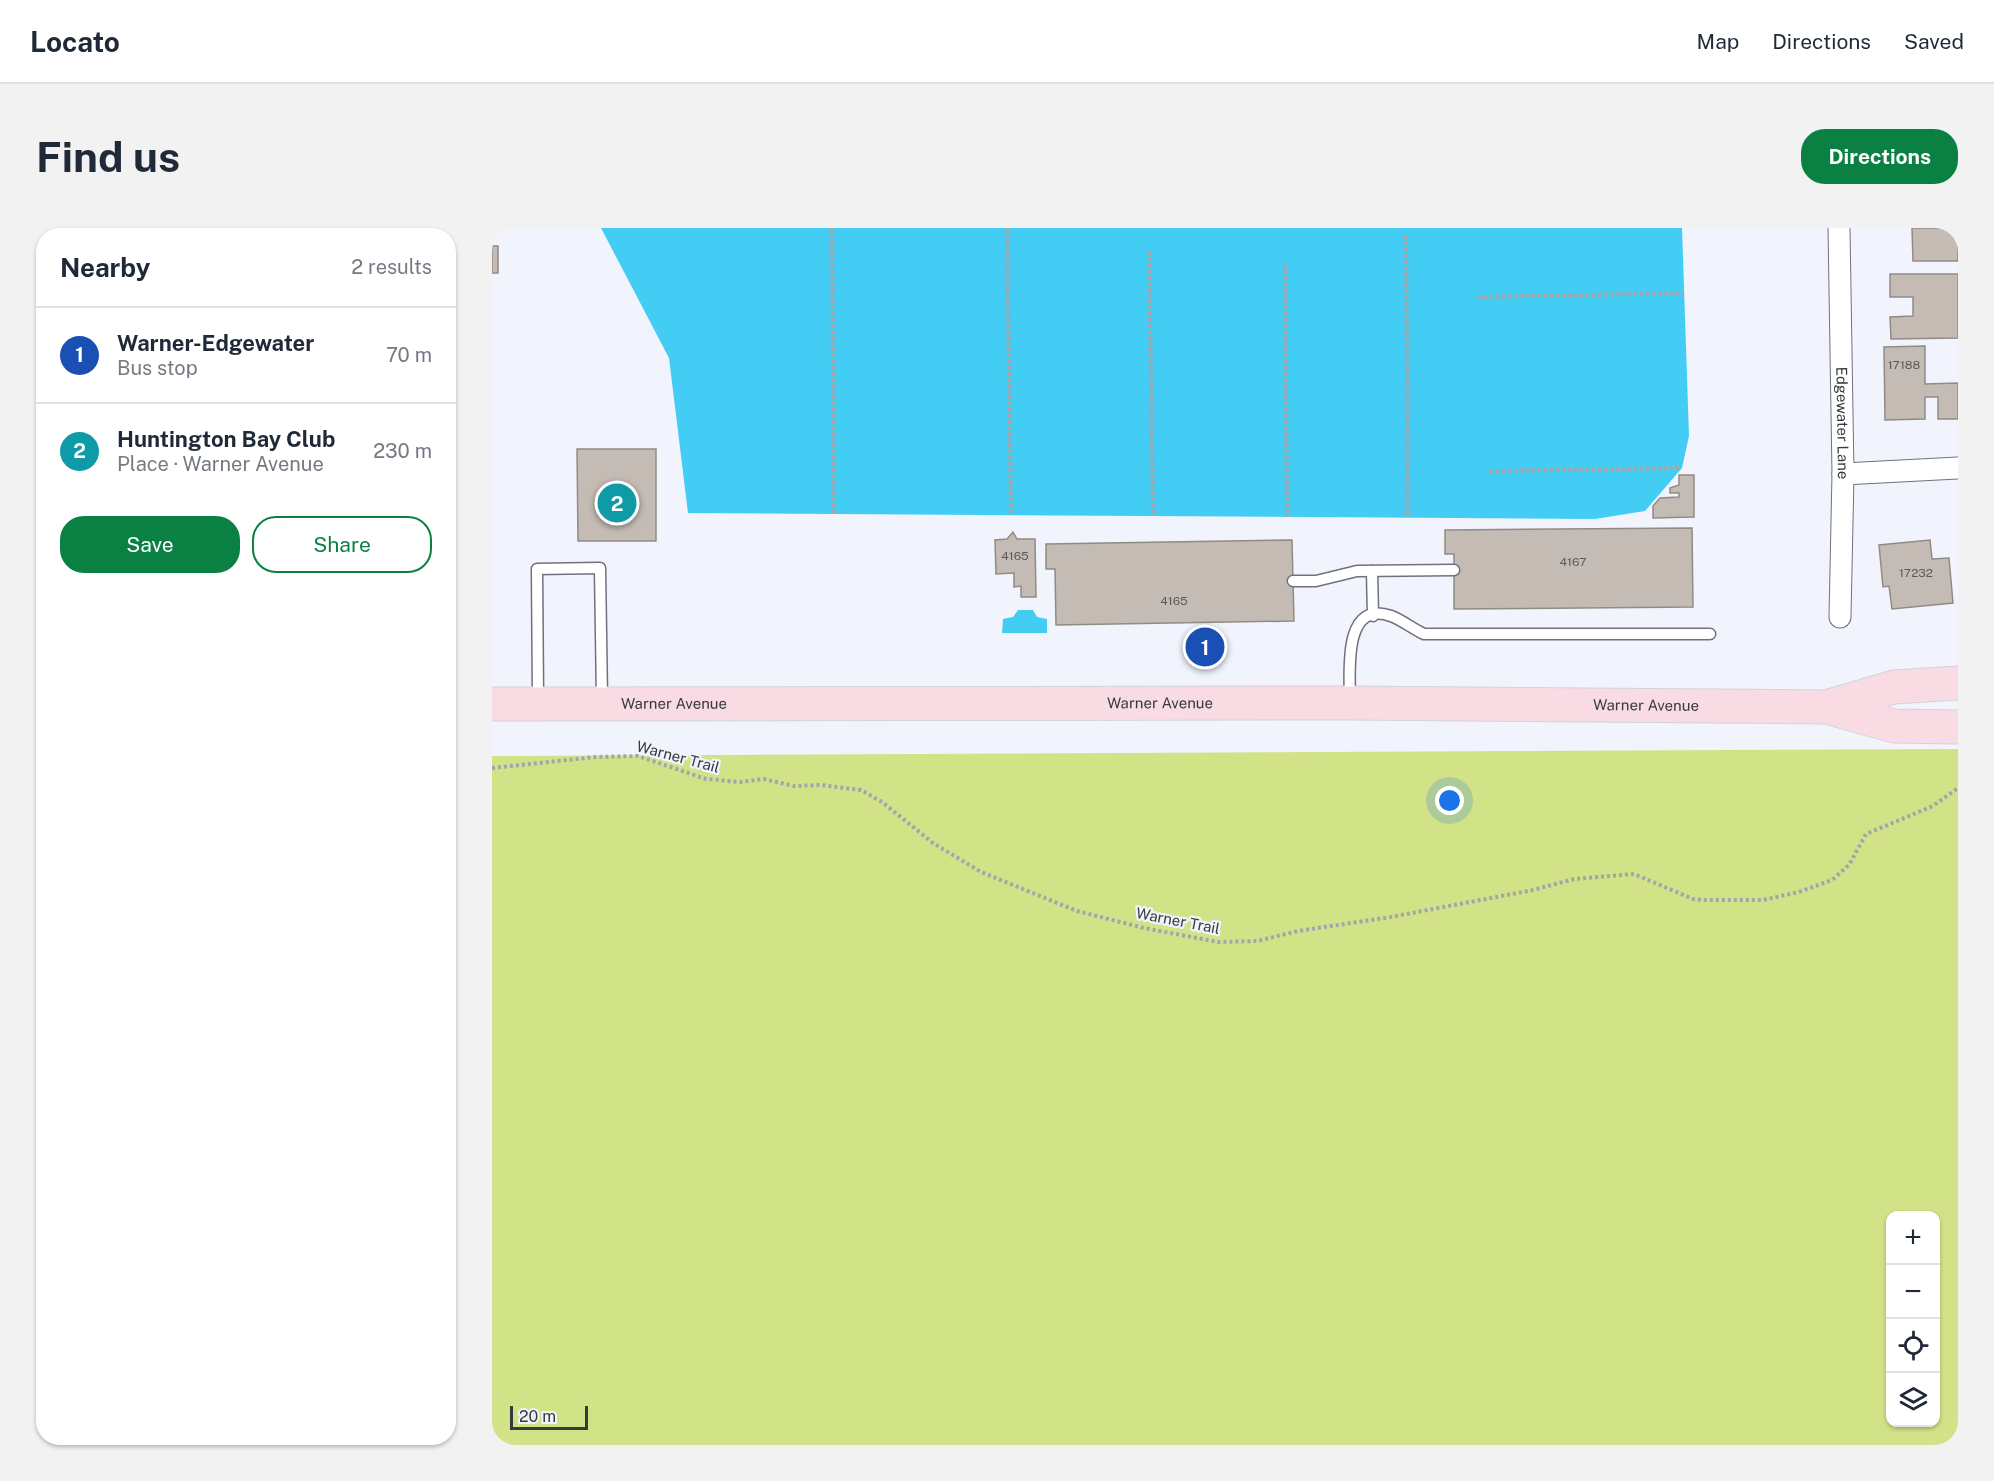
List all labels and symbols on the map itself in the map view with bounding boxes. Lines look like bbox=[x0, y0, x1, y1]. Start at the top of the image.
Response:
house number: 17188 bbox=[1888, 358, 1921, 372]
street label: Edgewater Lane bbox=[1833, 366, 1852, 480]
pin: 2 bbox=[598, 480, 636, 526]
house number: 4165 bbox=[1001, 549, 1029, 563]
house number: 4167 bbox=[1560, 555, 1586, 569]
house number: 17232 bbox=[1899, 566, 1933, 580]
house number: 4165 bbox=[1160, 594, 1188, 608]
pin: 1 bbox=[1186, 624, 1224, 670]
street label: Warner Avenue bbox=[1107, 694, 1213, 711]
street label: Warner Avenue bbox=[621, 695, 727, 712]
street label: Warner Avenue bbox=[1593, 696, 1699, 714]
street label: Warner Trail bbox=[635, 737, 721, 776]
your location bbox=[1435, 786, 1464, 815]
street label: Warner Trail bbox=[1135, 904, 1221, 937]
scale bar bbox=[510, 1403, 588, 1430]

